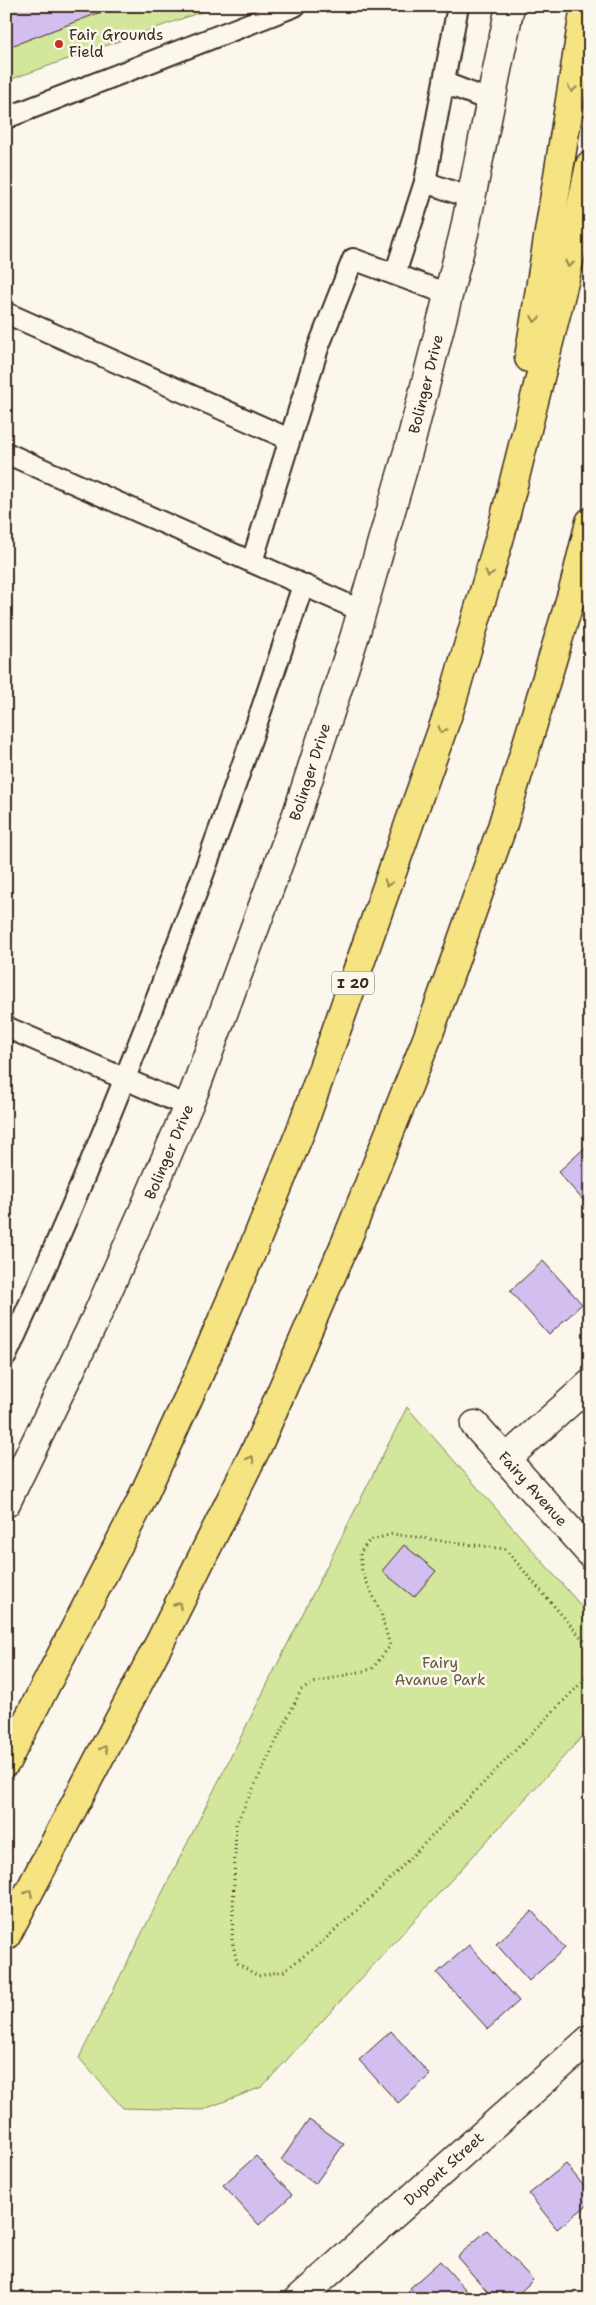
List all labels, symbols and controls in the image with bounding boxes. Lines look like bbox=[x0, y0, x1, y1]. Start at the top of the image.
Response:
place label: Fair Grounds Field bbox=[69, 25, 163, 62]
marker: Fair Grounds Field bbox=[53, 38, 65, 50]
one-way arrow bbox=[567, 85, 577, 93]
one-way arrow bbox=[564, 260, 575, 269]
one-way arrow bbox=[530, 315, 541, 323]
street label: Bolinger Drive bbox=[404, 332, 448, 436]
one-way arrow bbox=[484, 569, 494, 577]
street label: Bolinger Drive bbox=[285, 721, 335, 823]
one-way arrow bbox=[438, 725, 448, 733]
one-way arrow bbox=[384, 878, 394, 887]
road number: I 20 bbox=[332, 971, 374, 994]
street label: Bolinger Drive bbox=[140, 1101, 198, 1203]
street label: Fairy Avenue bbox=[494, 1447, 572, 1531]
one-way arrow bbox=[245, 1456, 255, 1465]
one-way arrow bbox=[172, 1601, 182, 1610]
park label: Fairy Avanue Park bbox=[394, 1653, 486, 1690]
one-way arrow bbox=[98, 1745, 108, 1754]
one-way arrow bbox=[23, 1889, 33, 1898]
street label: Dupont Street bbox=[400, 2128, 488, 2210]

